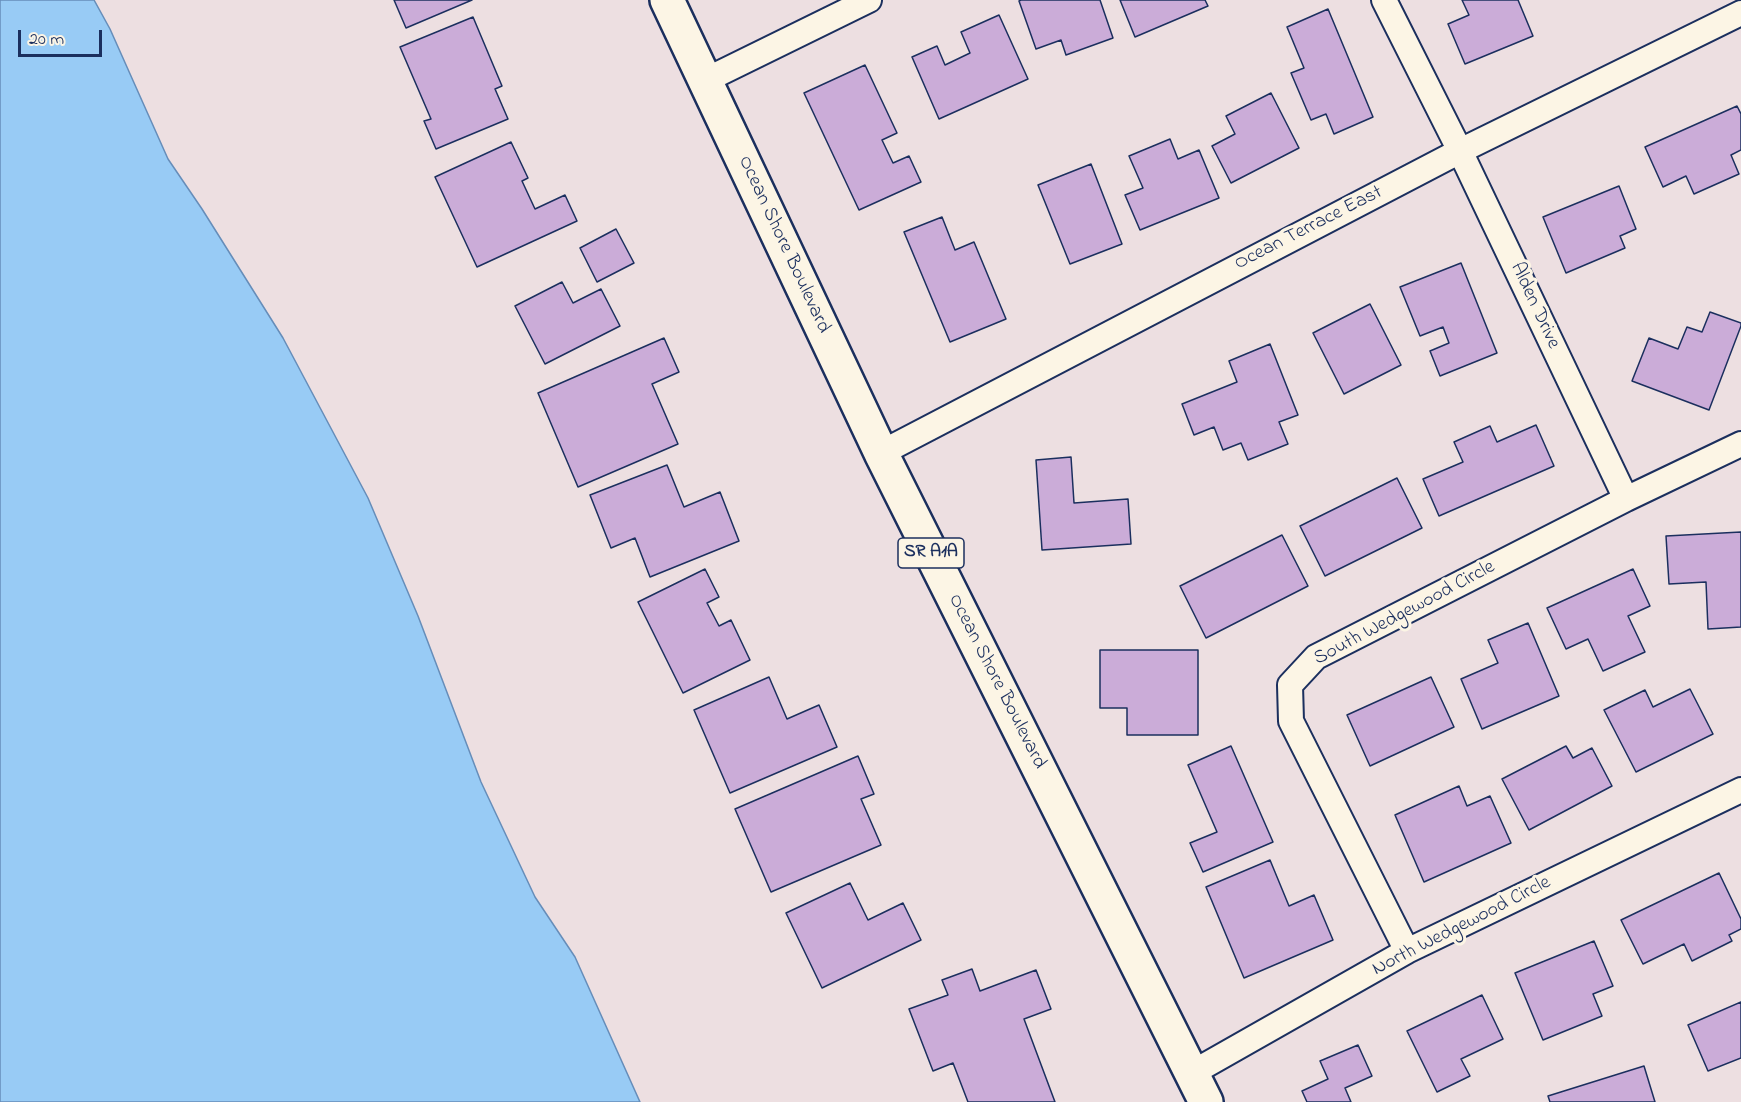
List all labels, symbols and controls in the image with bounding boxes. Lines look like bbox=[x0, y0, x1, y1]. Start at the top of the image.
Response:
scale bar bbox=[21, 18, 105, 56]
text: 20 m bbox=[29, 27, 64, 53]
street label: Ocean Shore Boulevard bbox=[731, 152, 835, 338]
street label: Ocean Terrace East bbox=[1231, 181, 1387, 277]
street label: Alden Drive bbox=[1504, 259, 1564, 353]
road number: SR A1A bbox=[898, 538, 964, 568]
street label: South Wedgewood Circle bbox=[1310, 556, 1500, 672]
street label: Ocean Shore Boulevard bbox=[941, 591, 1051, 773]
street label: North Wedgewood Circle bbox=[1369, 872, 1555, 982]

